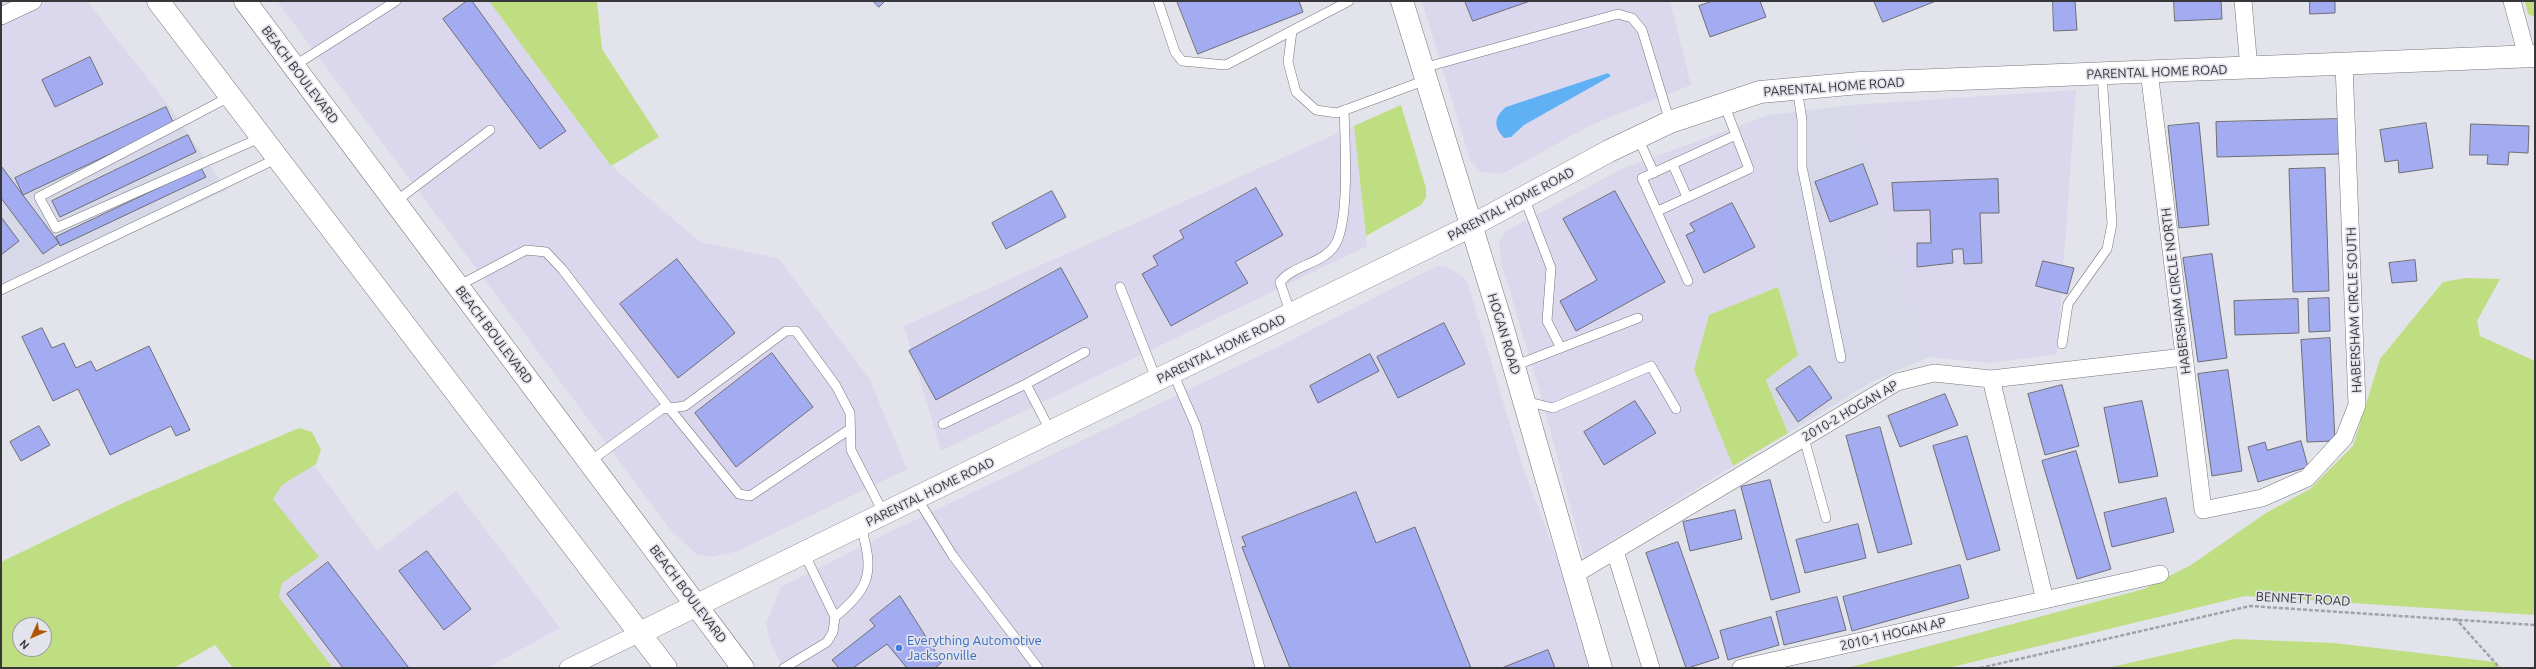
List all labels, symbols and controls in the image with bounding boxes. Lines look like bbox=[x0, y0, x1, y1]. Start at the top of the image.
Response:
street label: BEACH BOULEVARD bbox=[258, 23, 342, 127]
street label: PARENTAL HOME ROAD bbox=[2086, 62, 2228, 82]
street label: PARENTAL HOME ROAD bbox=[1763, 74, 1905, 100]
street label: PARENTAL HOME ROAD bbox=[1445, 164, 1577, 244]
street label: HABERSHAM CIRCLE NORTH bbox=[2158, 207, 2194, 375]
street label: HABERSHAM CIRCLE SOUTH bbox=[2343, 227, 2365, 393]
street label: BEACH BOULEVARD bbox=[452, 283, 536, 387]
street label: HOGAN ROAD bbox=[1484, 291, 1524, 377]
street label: PARENTAL HOME ROAD bbox=[1154, 311, 1288, 387]
street label: 2010-2 HOGAN AP bbox=[1799, 377, 1901, 445]
street label: PARENTAL HOME ROAD bbox=[863, 454, 997, 530]
street label: BEACH BOULEVARD bbox=[646, 542, 730, 646]
street label: BENNETT ROAD bbox=[2255, 589, 2351, 609]
street label: 2010-1 HOGAN AP bbox=[1839, 614, 1947, 654]
north arrow bbox=[12, 617, 52, 657]
place label: Everything Automotive Jacksonville bbox=[907, 633, 1042, 664]
text: N bbox=[17, 638, 31, 652]
marker: Everything Automotive Jacksonville bbox=[894, 643, 904, 653]

